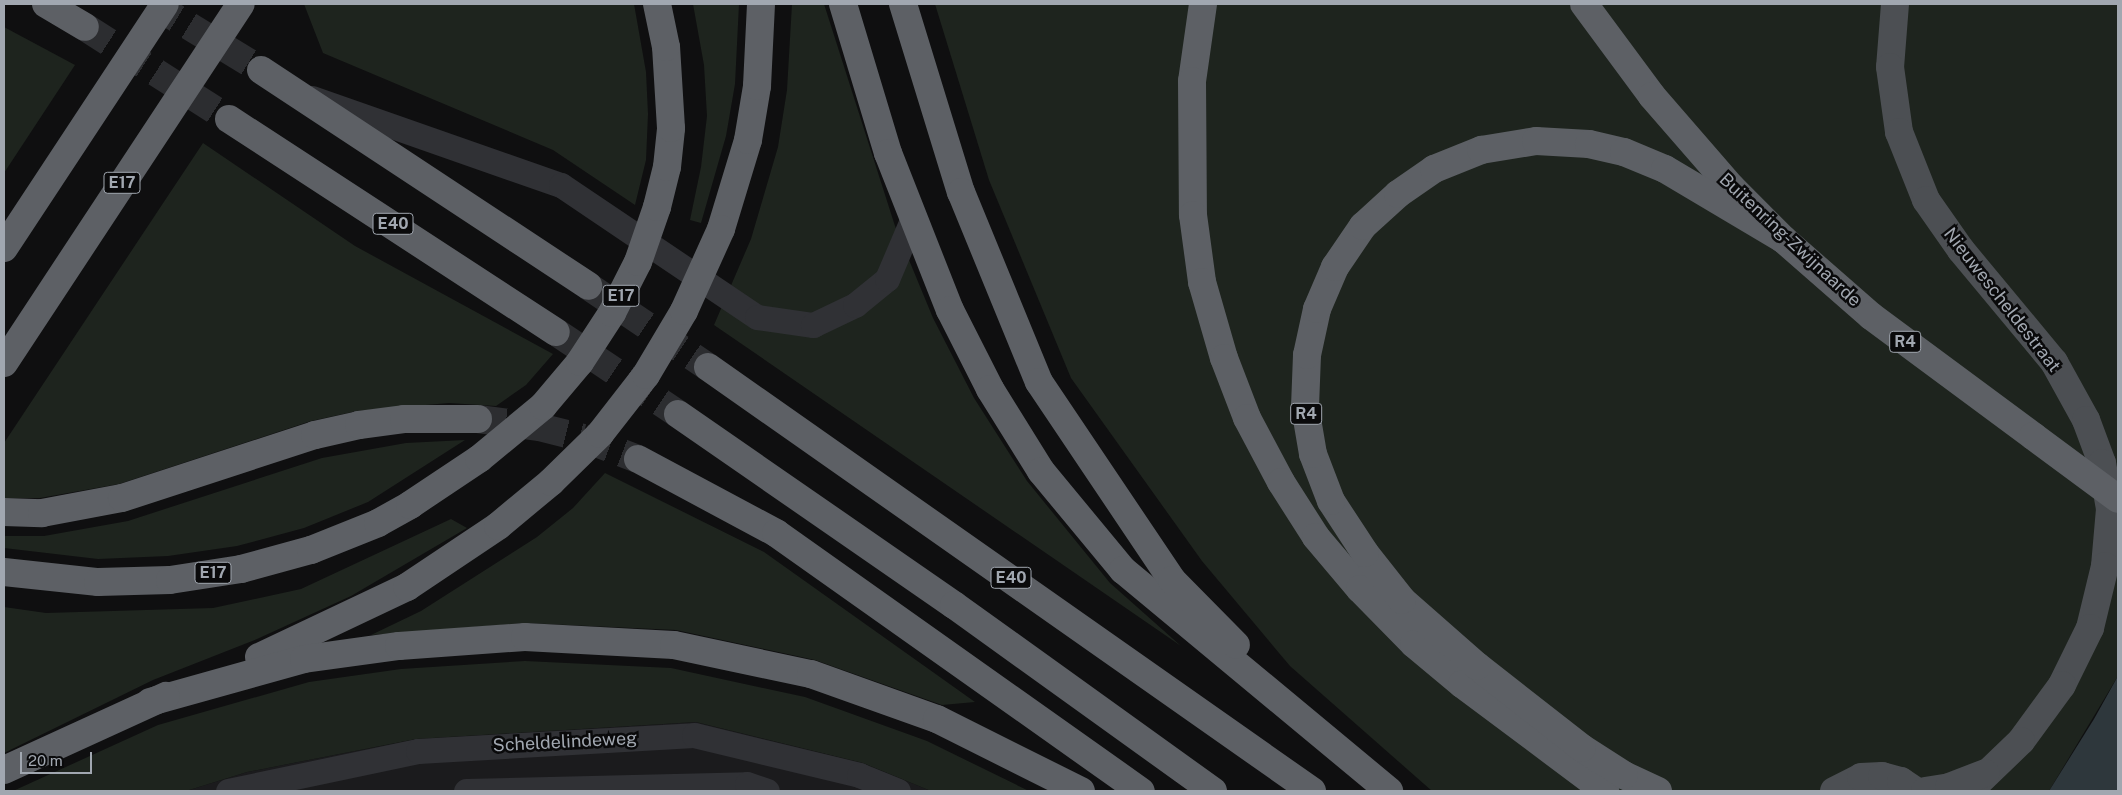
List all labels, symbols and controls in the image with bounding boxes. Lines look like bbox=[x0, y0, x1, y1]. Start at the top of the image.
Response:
street label: Buitenring-Zwijnaarde bbox=[1715, 169, 1865, 311]
road number: E17 bbox=[103, 170, 141, 197]
road number: E40 bbox=[372, 210, 414, 238]
street label: Nieuwescheldestraat bbox=[1939, 224, 2065, 376]
road number: E17 bbox=[602, 282, 640, 310]
road number: R4 bbox=[1889, 328, 1921, 356]
road number: R4 bbox=[1290, 400, 1322, 428]
road number: E17 bbox=[194, 560, 232, 586]
road number: E40 bbox=[990, 564, 1032, 592]
street label: Scheldelindeweg bbox=[492, 727, 638, 757]
scale bar bbox=[22, 742, 95, 774]
text: 20 m bbox=[28, 752, 63, 769]

